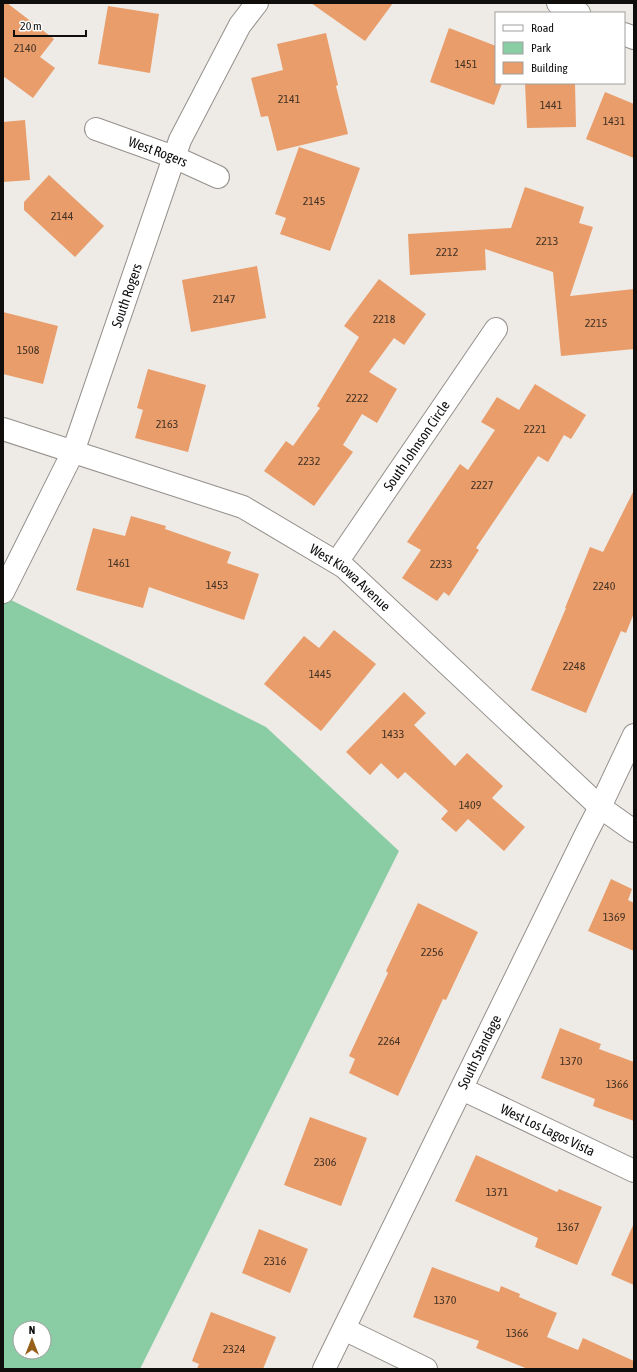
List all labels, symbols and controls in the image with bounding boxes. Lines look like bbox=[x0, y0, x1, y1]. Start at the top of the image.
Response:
scale bar bbox=[14, 12, 86, 38]
legend bbox=[495, 12, 625, 84]
text: 20 m bbox=[20, 19, 42, 33]
text: Road bbox=[531, 21, 554, 35]
house number: 2140 bbox=[14, 41, 37, 55]
text: Park bbox=[531, 41, 552, 55]
house number: 1451 bbox=[455, 57, 478, 71]
text: Building bbox=[531, 61, 569, 75]
house number: 2141 bbox=[278, 92, 301, 106]
house number: 1441 bbox=[540, 98, 563, 112]
house number: 1431 bbox=[603, 114, 626, 128]
street label: West Rogers bbox=[126, 133, 190, 170]
house number: 2145 bbox=[303, 194, 325, 208]
house number: 2144 bbox=[51, 209, 74, 223]
house number: 2213 bbox=[536, 234, 558, 248]
house number: 2212 bbox=[436, 245, 458, 259]
street label: South Rogers bbox=[108, 261, 145, 330]
house number: 2147 bbox=[213, 292, 236, 306]
house number: 2218 bbox=[373, 312, 396, 326]
house number: 2215 bbox=[585, 316, 607, 330]
house number: 1508 bbox=[17, 343, 40, 357]
house number: 2222 bbox=[346, 391, 368, 405]
street label: South Johnson Circle bbox=[380, 397, 453, 494]
house number: 2163 bbox=[156, 417, 178, 431]
house number: 2221 bbox=[524, 422, 547, 436]
house number: 2232 bbox=[298, 454, 320, 468]
house number: 2227 bbox=[471, 478, 494, 492]
street label: West Kiowa Avenue bbox=[307, 541, 394, 614]
house number: 1461 bbox=[108, 556, 131, 570]
house number: 2233 bbox=[430, 557, 452, 571]
house number: 1453 bbox=[206, 578, 228, 592]
house number: 2240 bbox=[593, 579, 616, 593]
house number: 2248 bbox=[563, 659, 586, 673]
house number: 1445 bbox=[309, 667, 331, 681]
house number: 1433 bbox=[382, 727, 404, 741]
house number: 1409 bbox=[459, 798, 482, 812]
house number: 1369 bbox=[603, 910, 626, 924]
house number: 2256 bbox=[421, 945, 444, 959]
street label: South Standage bbox=[454, 1012, 504, 1092]
house number: 2264 bbox=[378, 1034, 401, 1048]
house number: 1370 bbox=[560, 1054, 583, 1068]
house number: 1366 bbox=[606, 1077, 629, 1091]
street label: West Los Lagos Vista bbox=[498, 1101, 598, 1159]
house number: 2306 bbox=[314, 1155, 337, 1169]
house number: 1371 bbox=[486, 1185, 509, 1199]
house number: 1367 bbox=[557, 1220, 580, 1234]
house number: 2316 bbox=[264, 1254, 287, 1268]
house number: 1370 bbox=[434, 1293, 457, 1307]
north arrow bbox=[12, 1320, 52, 1360]
text: N bbox=[29, 1324, 35, 1336]
house number: 1366 bbox=[506, 1326, 529, 1340]
house number: 2324 bbox=[223, 1342, 246, 1356]

